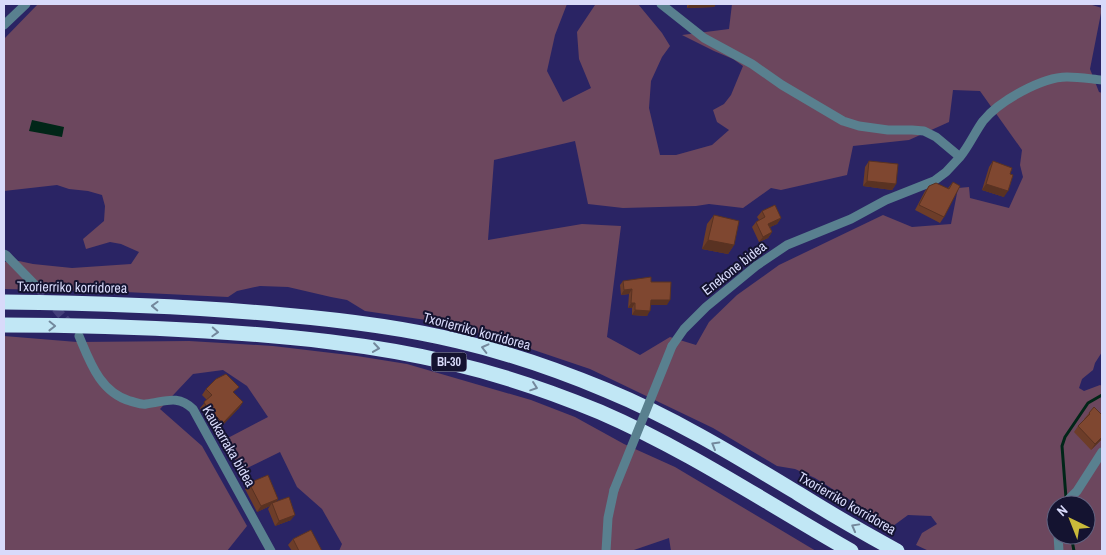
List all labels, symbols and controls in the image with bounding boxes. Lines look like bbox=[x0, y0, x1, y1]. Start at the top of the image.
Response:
street label: Enekone bidea bbox=[698, 237, 770, 299]
street label: Txorierriko korridorea bbox=[17, 277, 128, 297]
one-way arrow bbox=[151, 300, 159, 311]
street label: Txorierriko korridorea bbox=[421, 308, 533, 354]
one-way arrow bbox=[49, 320, 57, 331]
one-way arrow bbox=[211, 326, 219, 337]
one-way arrow bbox=[372, 343, 381, 353]
one-way arrow bbox=[481, 343, 490, 354]
road number: BI-30 bbox=[432, 352, 466, 372]
one-way arrow bbox=[529, 381, 538, 391]
street label: Kaukarraka bidea bbox=[199, 402, 260, 490]
one-way arrow bbox=[712, 441, 721, 451]
street label: Txorierriko korridorea bbox=[795, 468, 900, 539]
north arrow bbox=[1046, 495, 1096, 545]
text: N bbox=[1053, 501, 1071, 520]
one-way arrow bbox=[851, 524, 860, 534]

